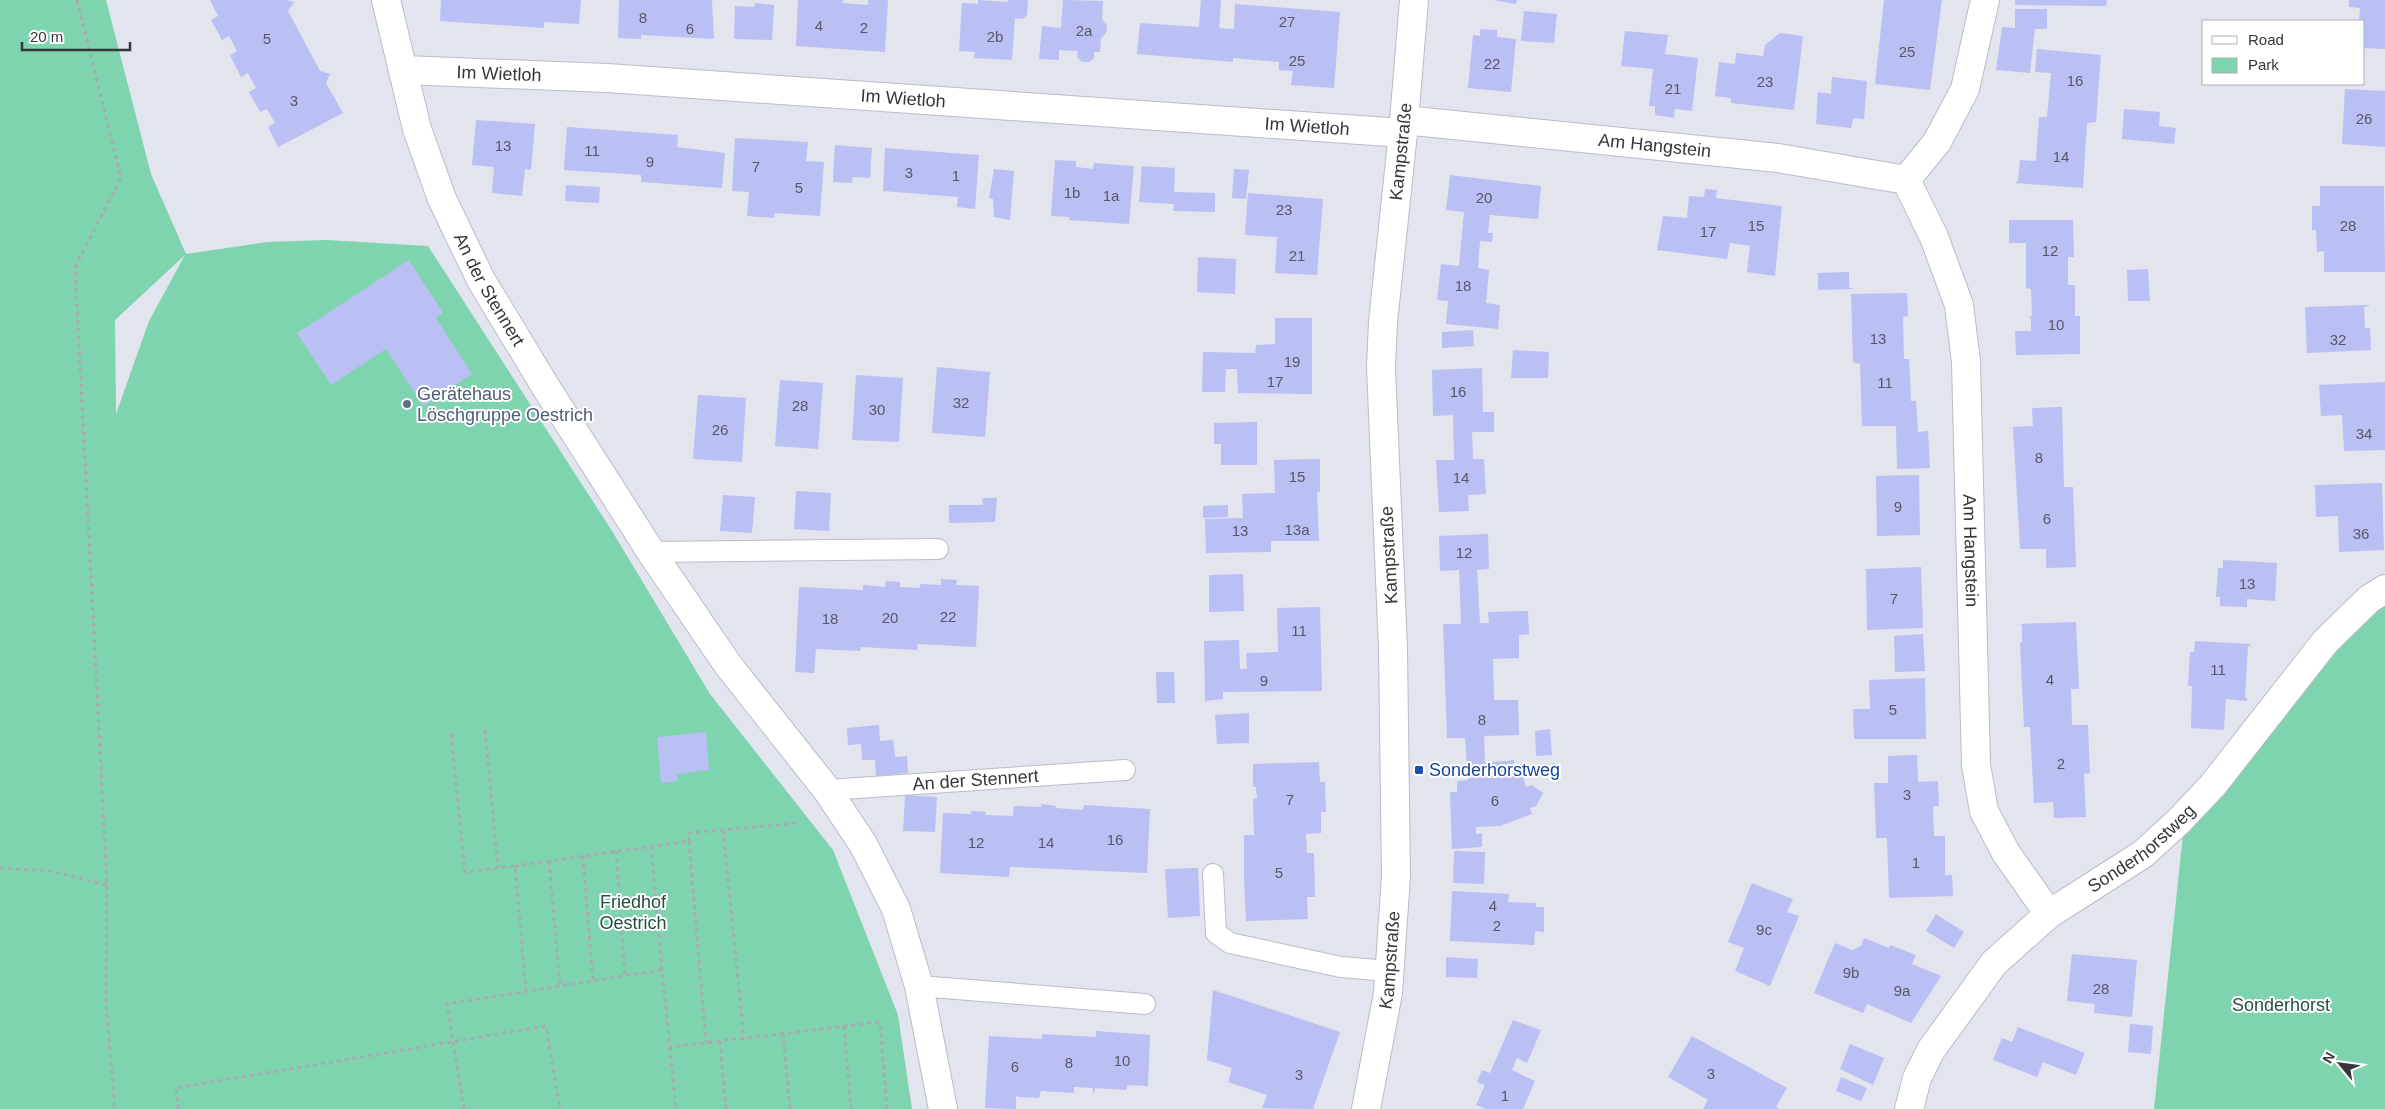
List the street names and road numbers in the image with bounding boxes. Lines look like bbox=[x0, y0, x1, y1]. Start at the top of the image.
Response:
street label: Im Wietloh bbox=[456, 62, 542, 85]
street label: Im Wietloh bbox=[860, 86, 946, 111]
street label: Kampstraße bbox=[1386, 102, 1415, 201]
street label: Im Wietloh bbox=[1264, 113, 1350, 139]
street label: Am Hangstein bbox=[1597, 130, 1712, 161]
street label: An der Stennert bbox=[450, 230, 529, 350]
street label: Am Hangstein bbox=[1959, 494, 1982, 607]
street label: Kampstraße bbox=[1376, 506, 1402, 604]
street label: An der Stennert bbox=[912, 766, 1039, 794]
street label: Sonderhorstweg bbox=[2084, 800, 2199, 897]
street label: Kampstraße bbox=[1375, 911, 1404, 1011]

